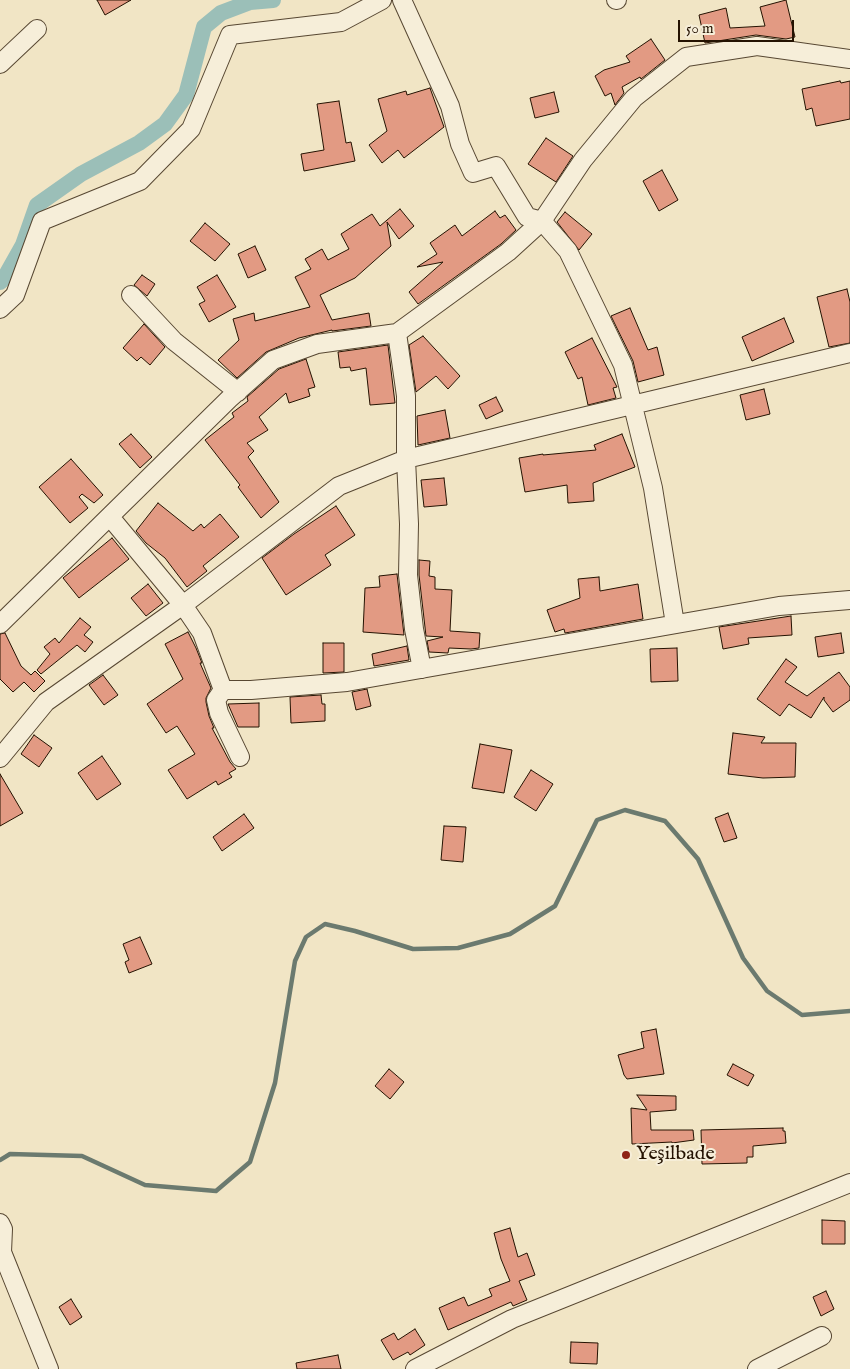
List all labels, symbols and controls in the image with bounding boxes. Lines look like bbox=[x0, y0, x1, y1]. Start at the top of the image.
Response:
scale bar bbox=[680, 10, 796, 42]
text: 50 m bbox=[686, 19, 714, 38]
place label: Yeşilbade bbox=[636, 1143, 715, 1167]
marker: Yeşilbade bbox=[620, 1149, 632, 1161]

